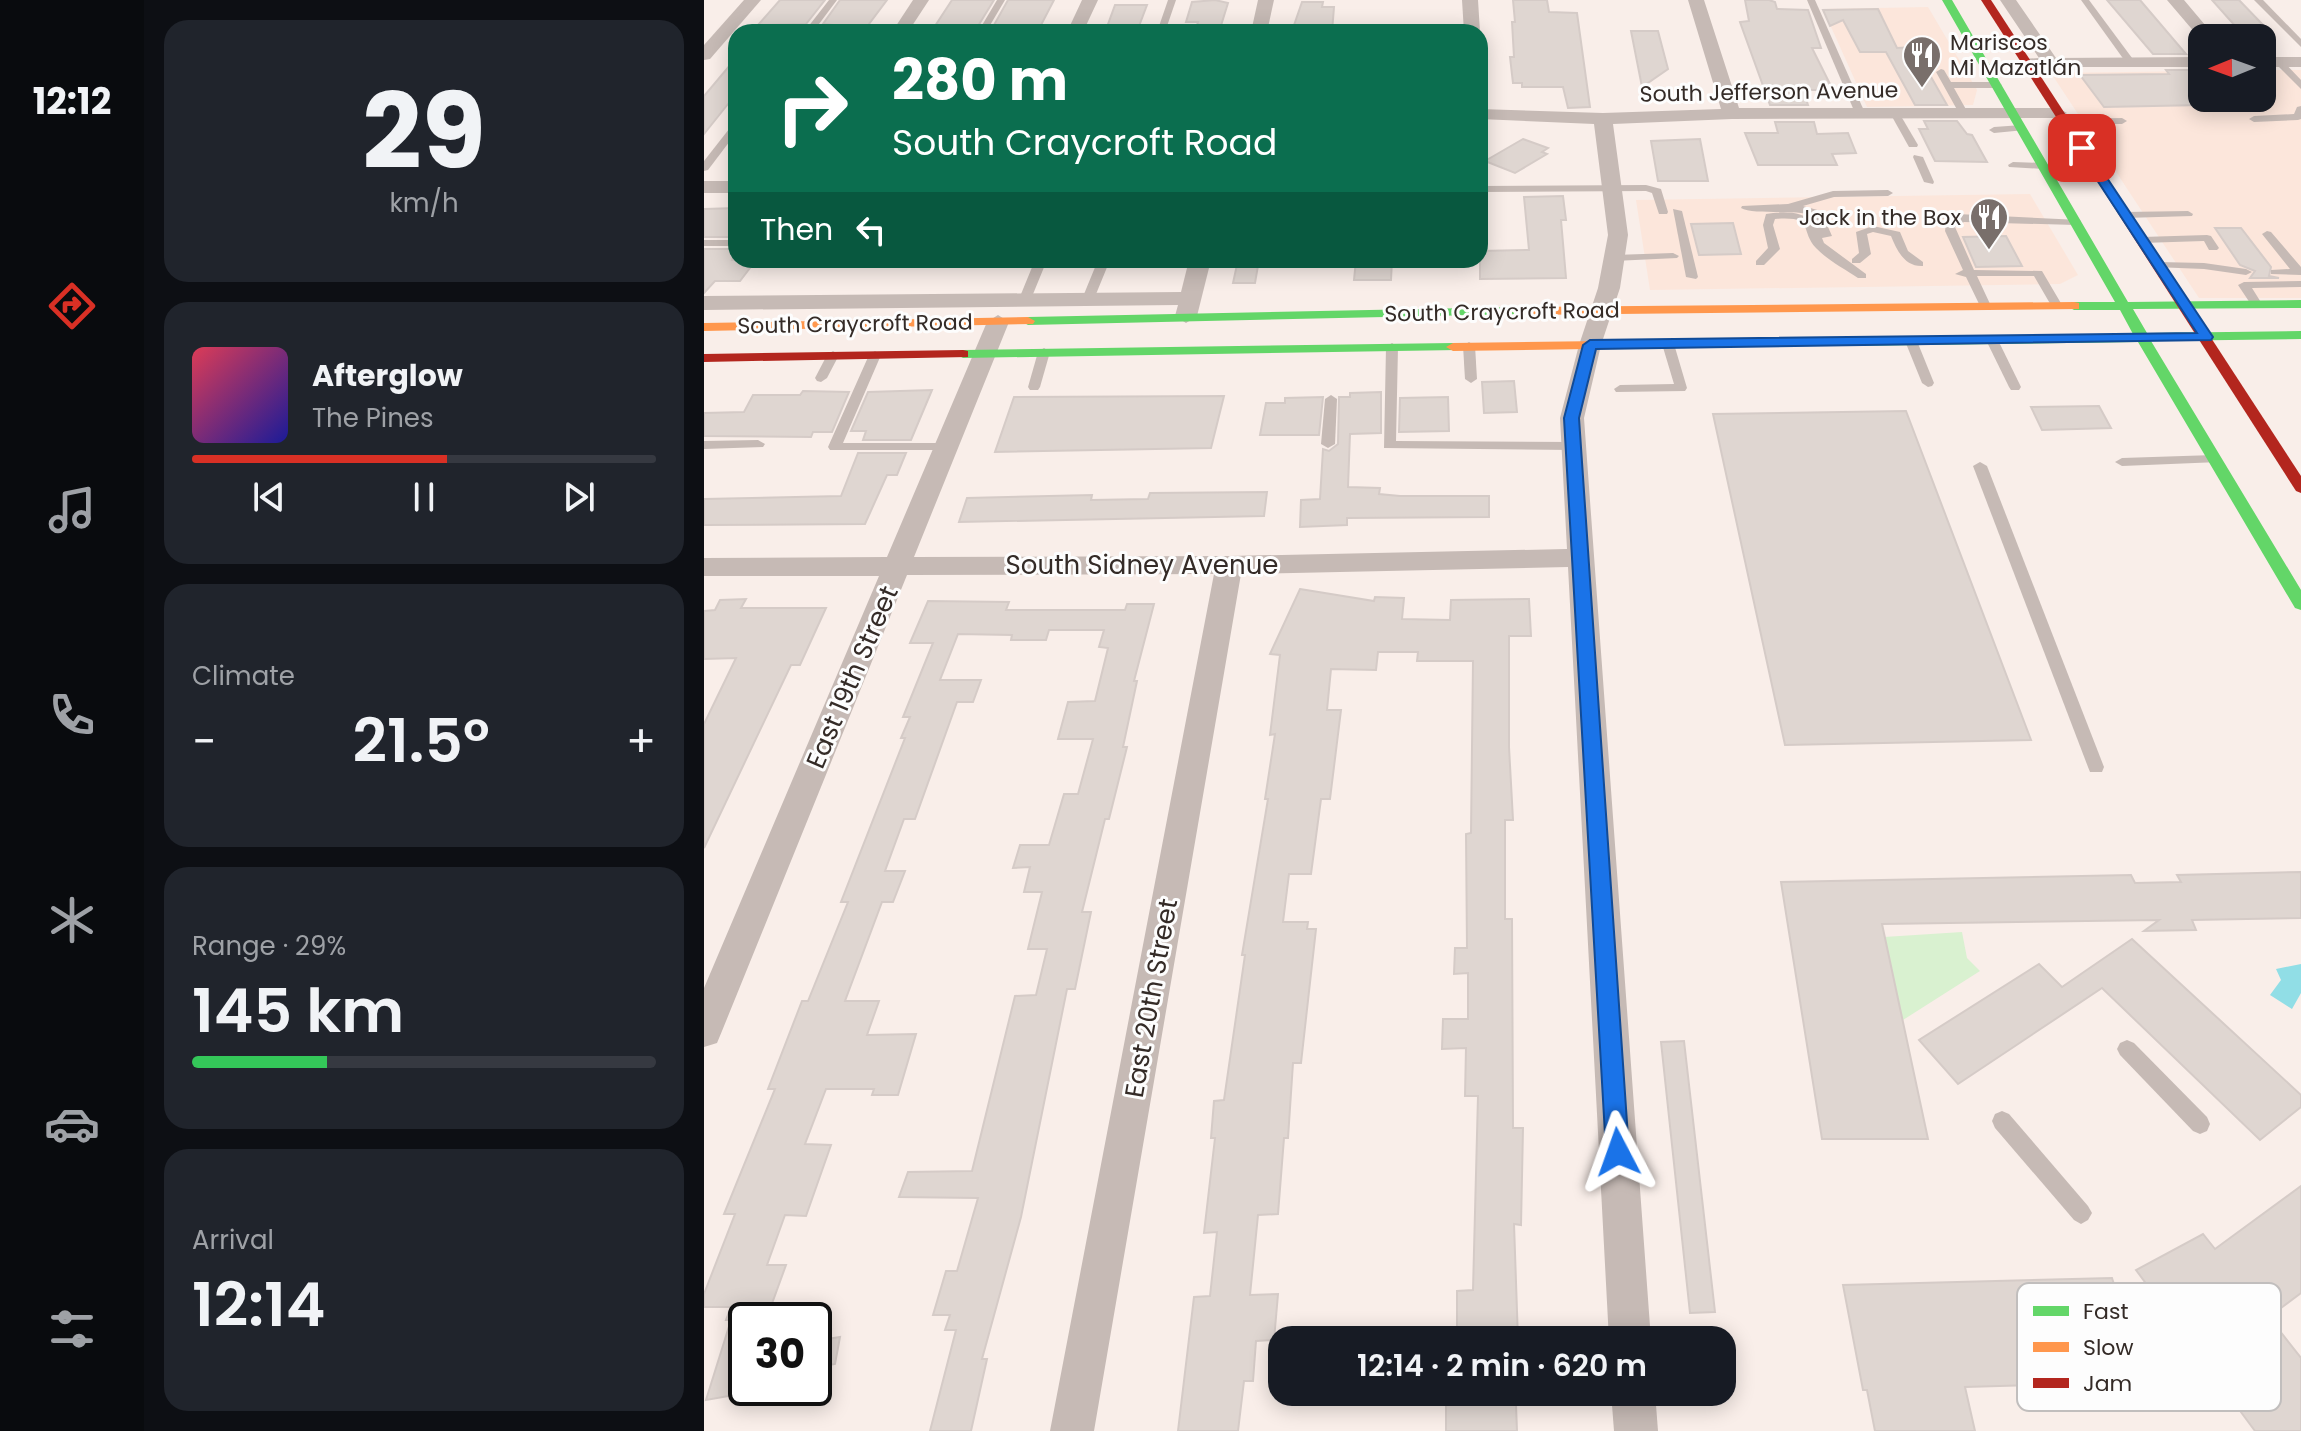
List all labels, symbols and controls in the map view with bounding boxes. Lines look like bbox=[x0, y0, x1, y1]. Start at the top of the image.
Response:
north arrow bbox=[2188, 24, 2276, 112]
map controls bbox=[2188, 24, 2276, 112]
place label: Mariscos Mi Mazatlán bbox=[1950, 27, 2081, 83]
restaurant icon: Mariscos Mi Mazatlán bbox=[1901, 34, 1943, 89]
text: 280 m bbox=[892, 41, 1068, 120]
icon: right bbox=[760, 56, 864, 160]
text: 29 bbox=[362, 59, 486, 204]
street label: South Jefferson Avenue bbox=[1639, 74, 1899, 110]
text: 12:12 bbox=[33, 76, 111, 127]
pin bbox=[2048, 114, 2116, 182]
text: South Craycroft Road bbox=[892, 117, 1277, 168]
icon: arrive bbox=[2060, 126, 2104, 170]
text: km/h bbox=[389, 185, 459, 221]
restaurant icon: Jack in the Box bbox=[1968, 196, 2010, 251]
place label: Jack in the Box bbox=[1799, 202, 1961, 233]
text: Then bbox=[760, 208, 833, 251]
icon: left bbox=[849, 208, 893, 252]
icon: directions bbox=[44, 278, 100, 334]
street label: South Craycroft Road bbox=[1384, 294, 1620, 330]
street label: South Craycroft Road bbox=[737, 306, 973, 342]
text: Afterglow bbox=[312, 354, 463, 397]
text: The Pines bbox=[312, 400, 434, 436]
icon: previous bbox=[247, 475, 291, 519]
icon: pause bbox=[402, 475, 446, 519]
icon: next bbox=[557, 475, 601, 519]
icon: music bbox=[44, 482, 100, 538]
street label: South Sidney Avenue bbox=[1006, 547, 1278, 583]
street label: East 19th Street bbox=[797, 580, 907, 774]
text: Climate bbox=[192, 658, 295, 694]
icon: phone bbox=[44, 687, 100, 743]
text: 21.5° bbox=[353, 699, 490, 783]
text: − bbox=[192, 711, 216, 772]
text: + bbox=[626, 711, 656, 772]
icon: climate bbox=[44, 892, 100, 948]
street label: East 20th Street bbox=[1116, 896, 1186, 1100]
text: Range · 29% bbox=[192, 928, 346, 964]
text: 145 km bbox=[192, 969, 404, 1053]
icon: car bbox=[44, 1096, 100, 1152]
position arrow bbox=[1576, 1110, 1660, 1194]
text: Arrival bbox=[192, 1222, 274, 1258]
text: 12:14 bbox=[192, 1263, 325, 1347]
legend bbox=[2017, 1283, 2281, 1411]
text: Fast bbox=[2083, 1296, 2128, 1327]
icon: filters bbox=[44, 1301, 100, 1357]
speed limit sign: 30 bbox=[728, 1302, 832, 1406]
text: Slow bbox=[2083, 1332, 2133, 1363]
text: 12:14 · 2 min · 620 m bbox=[1357, 1344, 1647, 1387]
text: Jam bbox=[2083, 1368, 2132, 1399]

